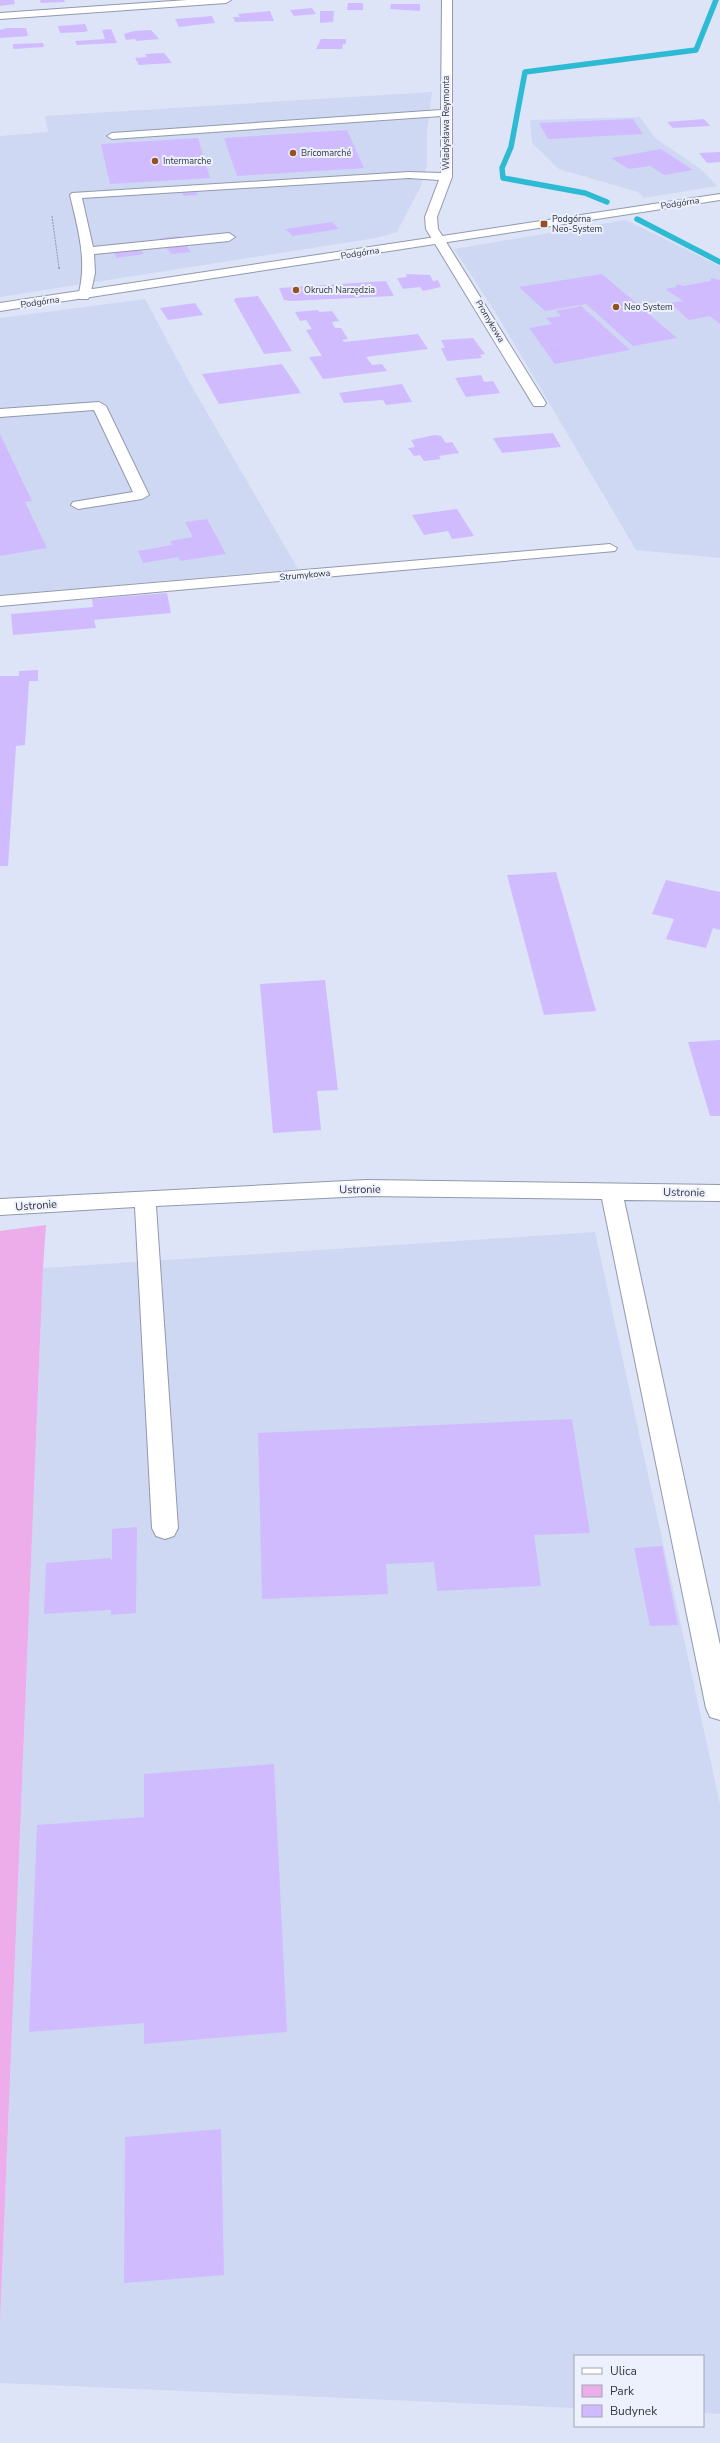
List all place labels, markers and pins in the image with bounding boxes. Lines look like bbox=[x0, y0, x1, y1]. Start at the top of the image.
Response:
place label: Bricomarché bbox=[301, 147, 351, 159]
marker: Bricomarché bbox=[288, 148, 298, 158]
place label: Intermarche bbox=[163, 155, 211, 167]
marker: Intermarche bbox=[150, 156, 160, 166]
place label: Podgórna Neo-System bbox=[552, 213, 602, 235]
marker: Podgórna Neo-System bbox=[539, 219, 549, 229]
place label: Okruch Narzędzia bbox=[304, 284, 375, 296]
marker: Okruch Narzędzia bbox=[291, 285, 301, 295]
place label: Neo System bbox=[624, 301, 673, 313]
marker: Neo System bbox=[611, 302, 621, 312]

